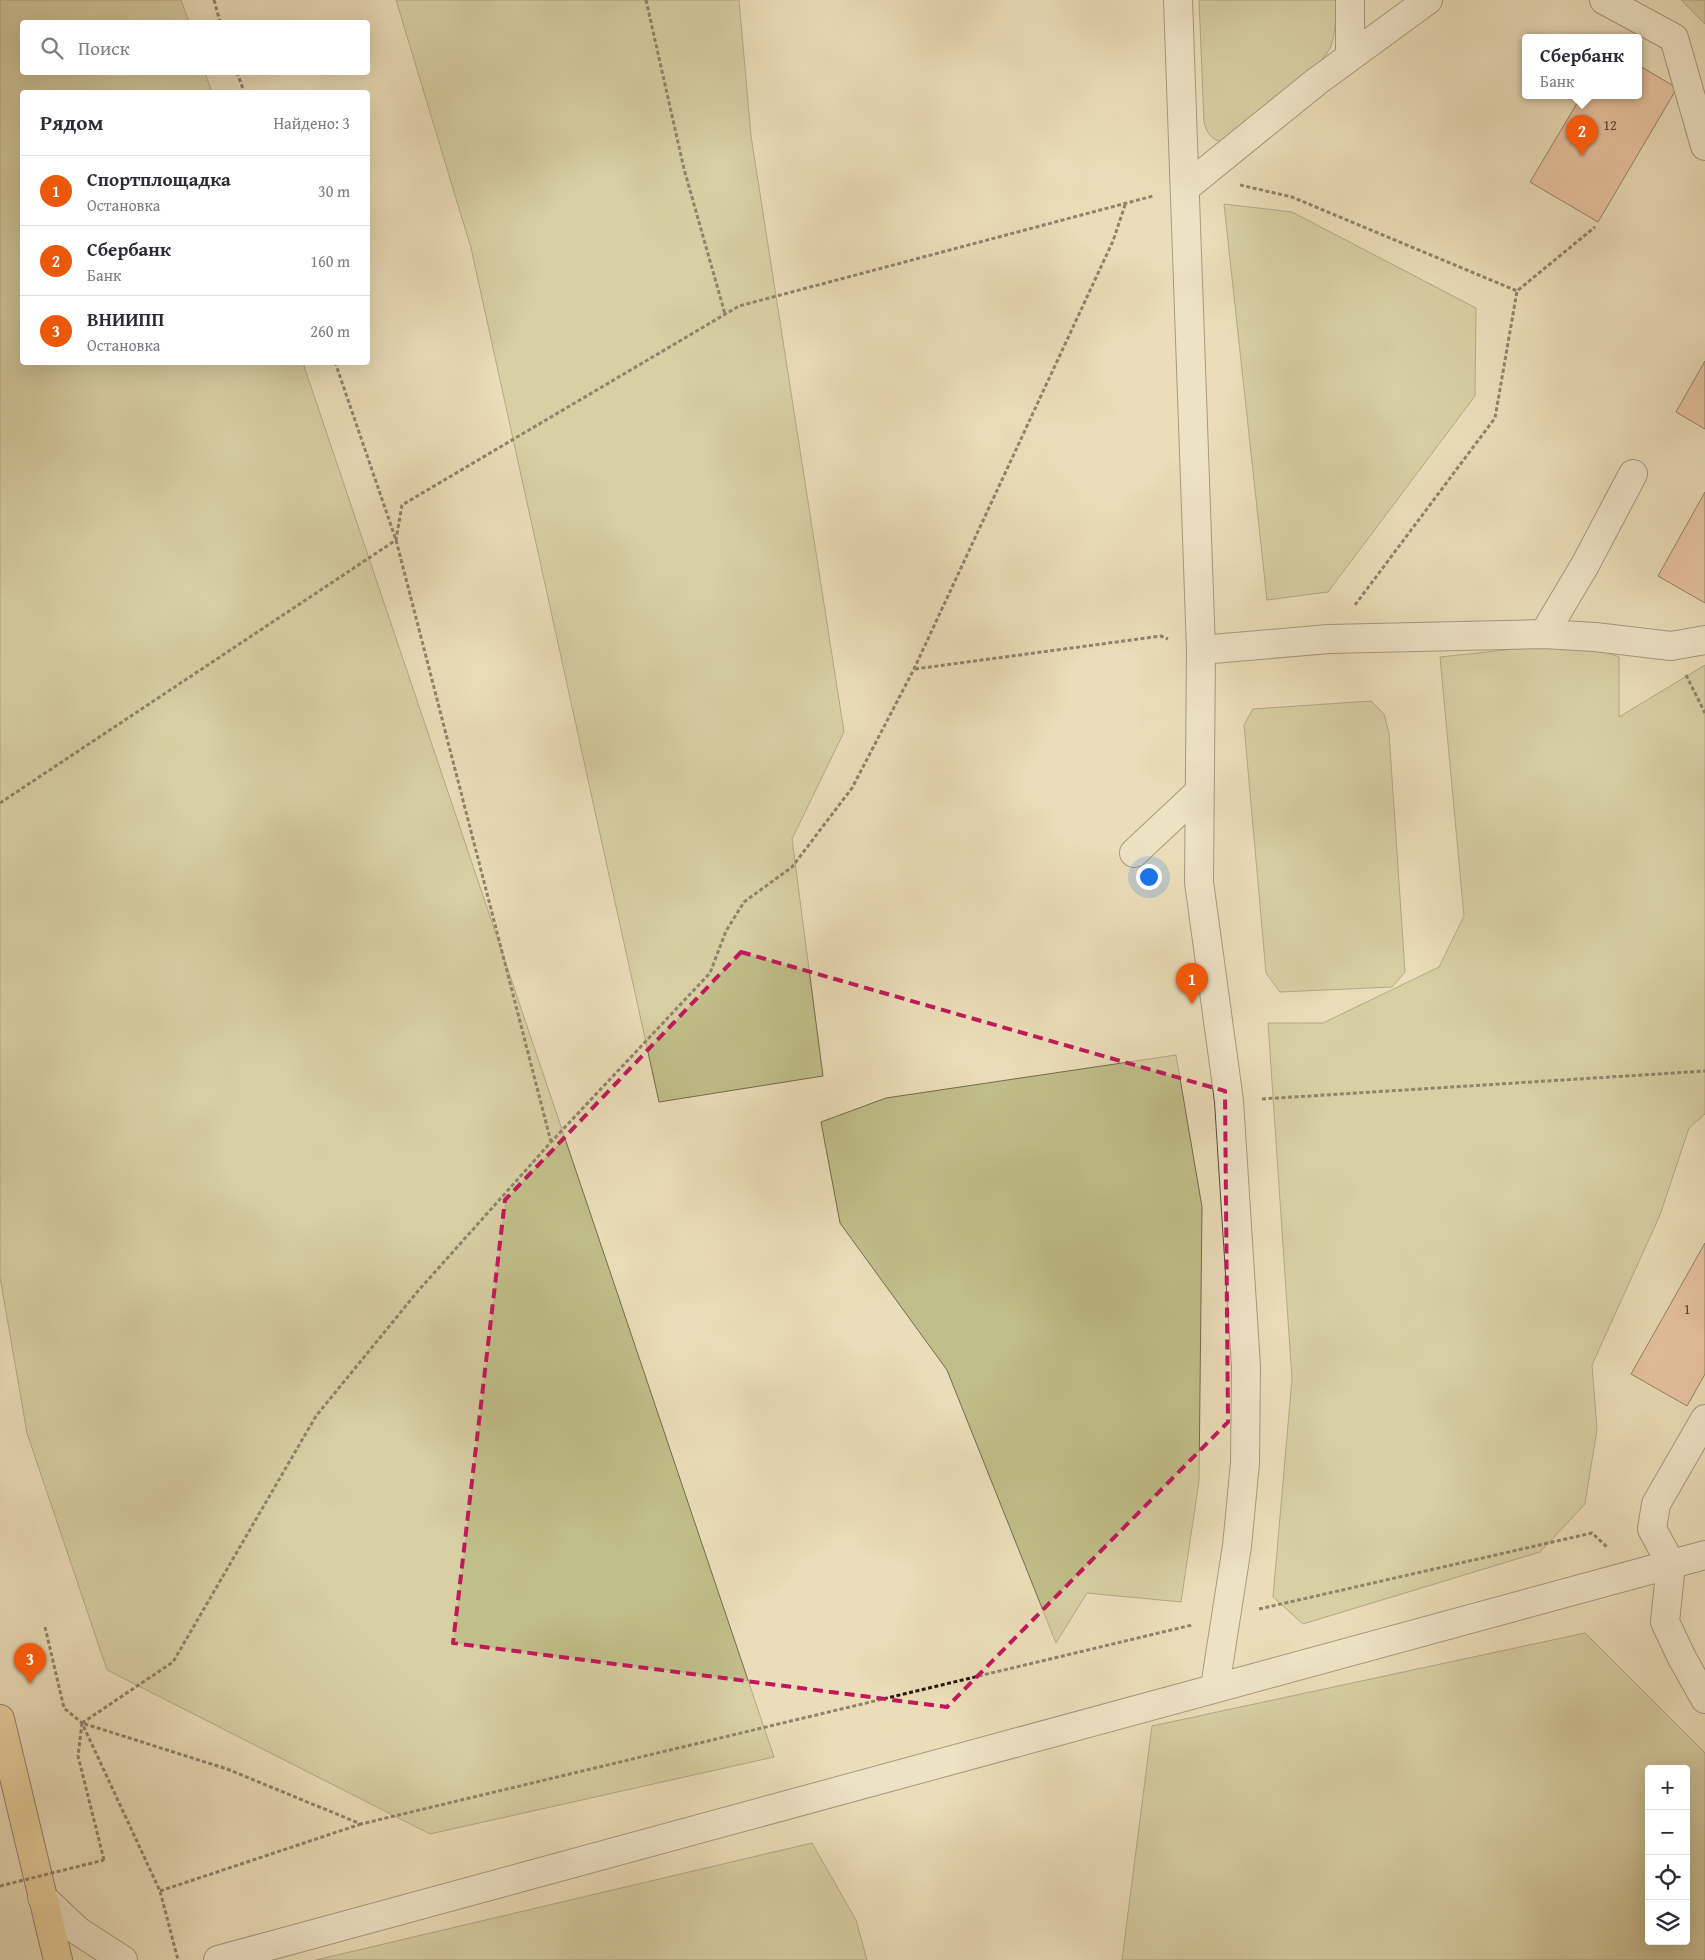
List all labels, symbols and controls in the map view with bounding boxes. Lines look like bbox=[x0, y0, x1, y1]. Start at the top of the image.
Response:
search box bbox=[20, 20, 370, 75]
icon: search bbox=[38, 34, 66, 62]
text: Поиск bbox=[78, 34, 130, 62]
popup bbox=[1522, 34, 1642, 99]
text: Сбербанк bbox=[1540, 41, 1624, 69]
text: Банк bbox=[1540, 69, 1574, 93]
text: Рядом bbox=[40, 107, 103, 138]
text: Найдено: 3 bbox=[273, 111, 350, 135]
pin: 2 bbox=[1566, 115, 1598, 156]
house number: 12 bbox=[1603, 115, 1617, 135]
text: Спортплощадка bbox=[87, 165, 231, 193]
text: 1 bbox=[52, 179, 60, 203]
text: 30 m bbox=[318, 179, 350, 203]
text: Остановка bbox=[87, 193, 160, 217]
text: Сбербанк bbox=[87, 235, 171, 263]
text: 2 bbox=[52, 249, 60, 273]
text: 160 m bbox=[310, 249, 350, 273]
text: Банк bbox=[87, 263, 121, 287]
text: ВНИИПП bbox=[87, 305, 164, 333]
text: 3 bbox=[52, 319, 60, 343]
text: 260 m bbox=[310, 319, 350, 343]
text: Остановка bbox=[87, 333, 160, 357]
your location bbox=[1136, 864, 1162, 890]
pin: 1 bbox=[1176, 963, 1208, 1004]
house number: 1 bbox=[1684, 1299, 1690, 1319]
pin: 3 bbox=[14, 1643, 46, 1684]
map controls bbox=[1645, 1765, 1690, 1945]
button: + bbox=[1645, 1765, 1690, 1810]
button: − bbox=[1645, 1810, 1690, 1855]
button: locate bbox=[1645, 1855, 1690, 1900]
button: layers bbox=[1645, 1900, 1690, 1945]

